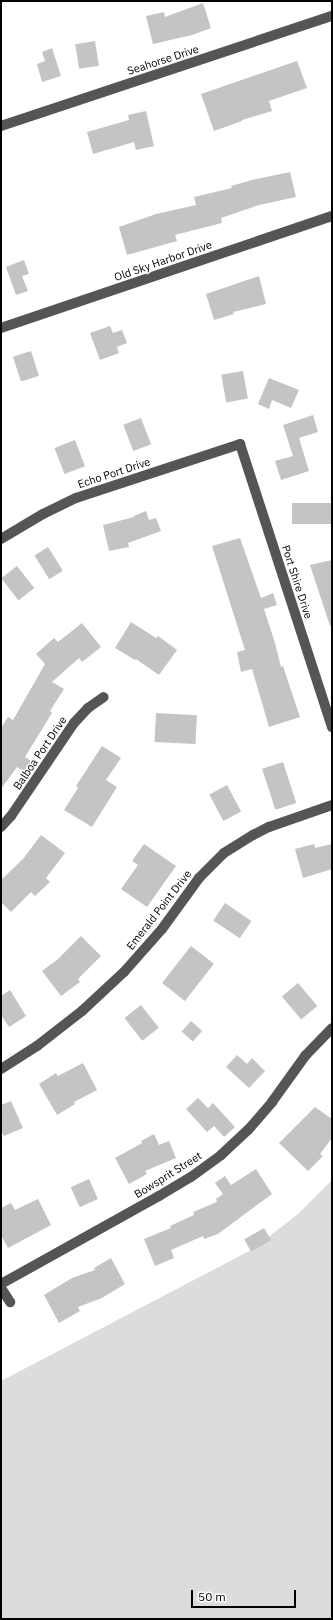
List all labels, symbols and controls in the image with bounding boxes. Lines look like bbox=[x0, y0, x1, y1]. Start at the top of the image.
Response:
street label: Seahorse Drive bbox=[126, 42, 200, 78]
street label: Old Sky Harbor Drive bbox=[112, 238, 214, 284]
street label: Echo Port Drive bbox=[76, 455, 152, 491]
street label: Port Shire Drive bbox=[279, 543, 315, 621]
street label: Balboa Port Drive bbox=[11, 714, 69, 792]
street label: Emerald Point Drive bbox=[124, 868, 194, 952]
street label: Bowsprit Street bbox=[132, 1149, 204, 1201]
scale bar bbox=[193, 1582, 298, 1608]
text: 50 m bbox=[198, 1589, 226, 1604]

